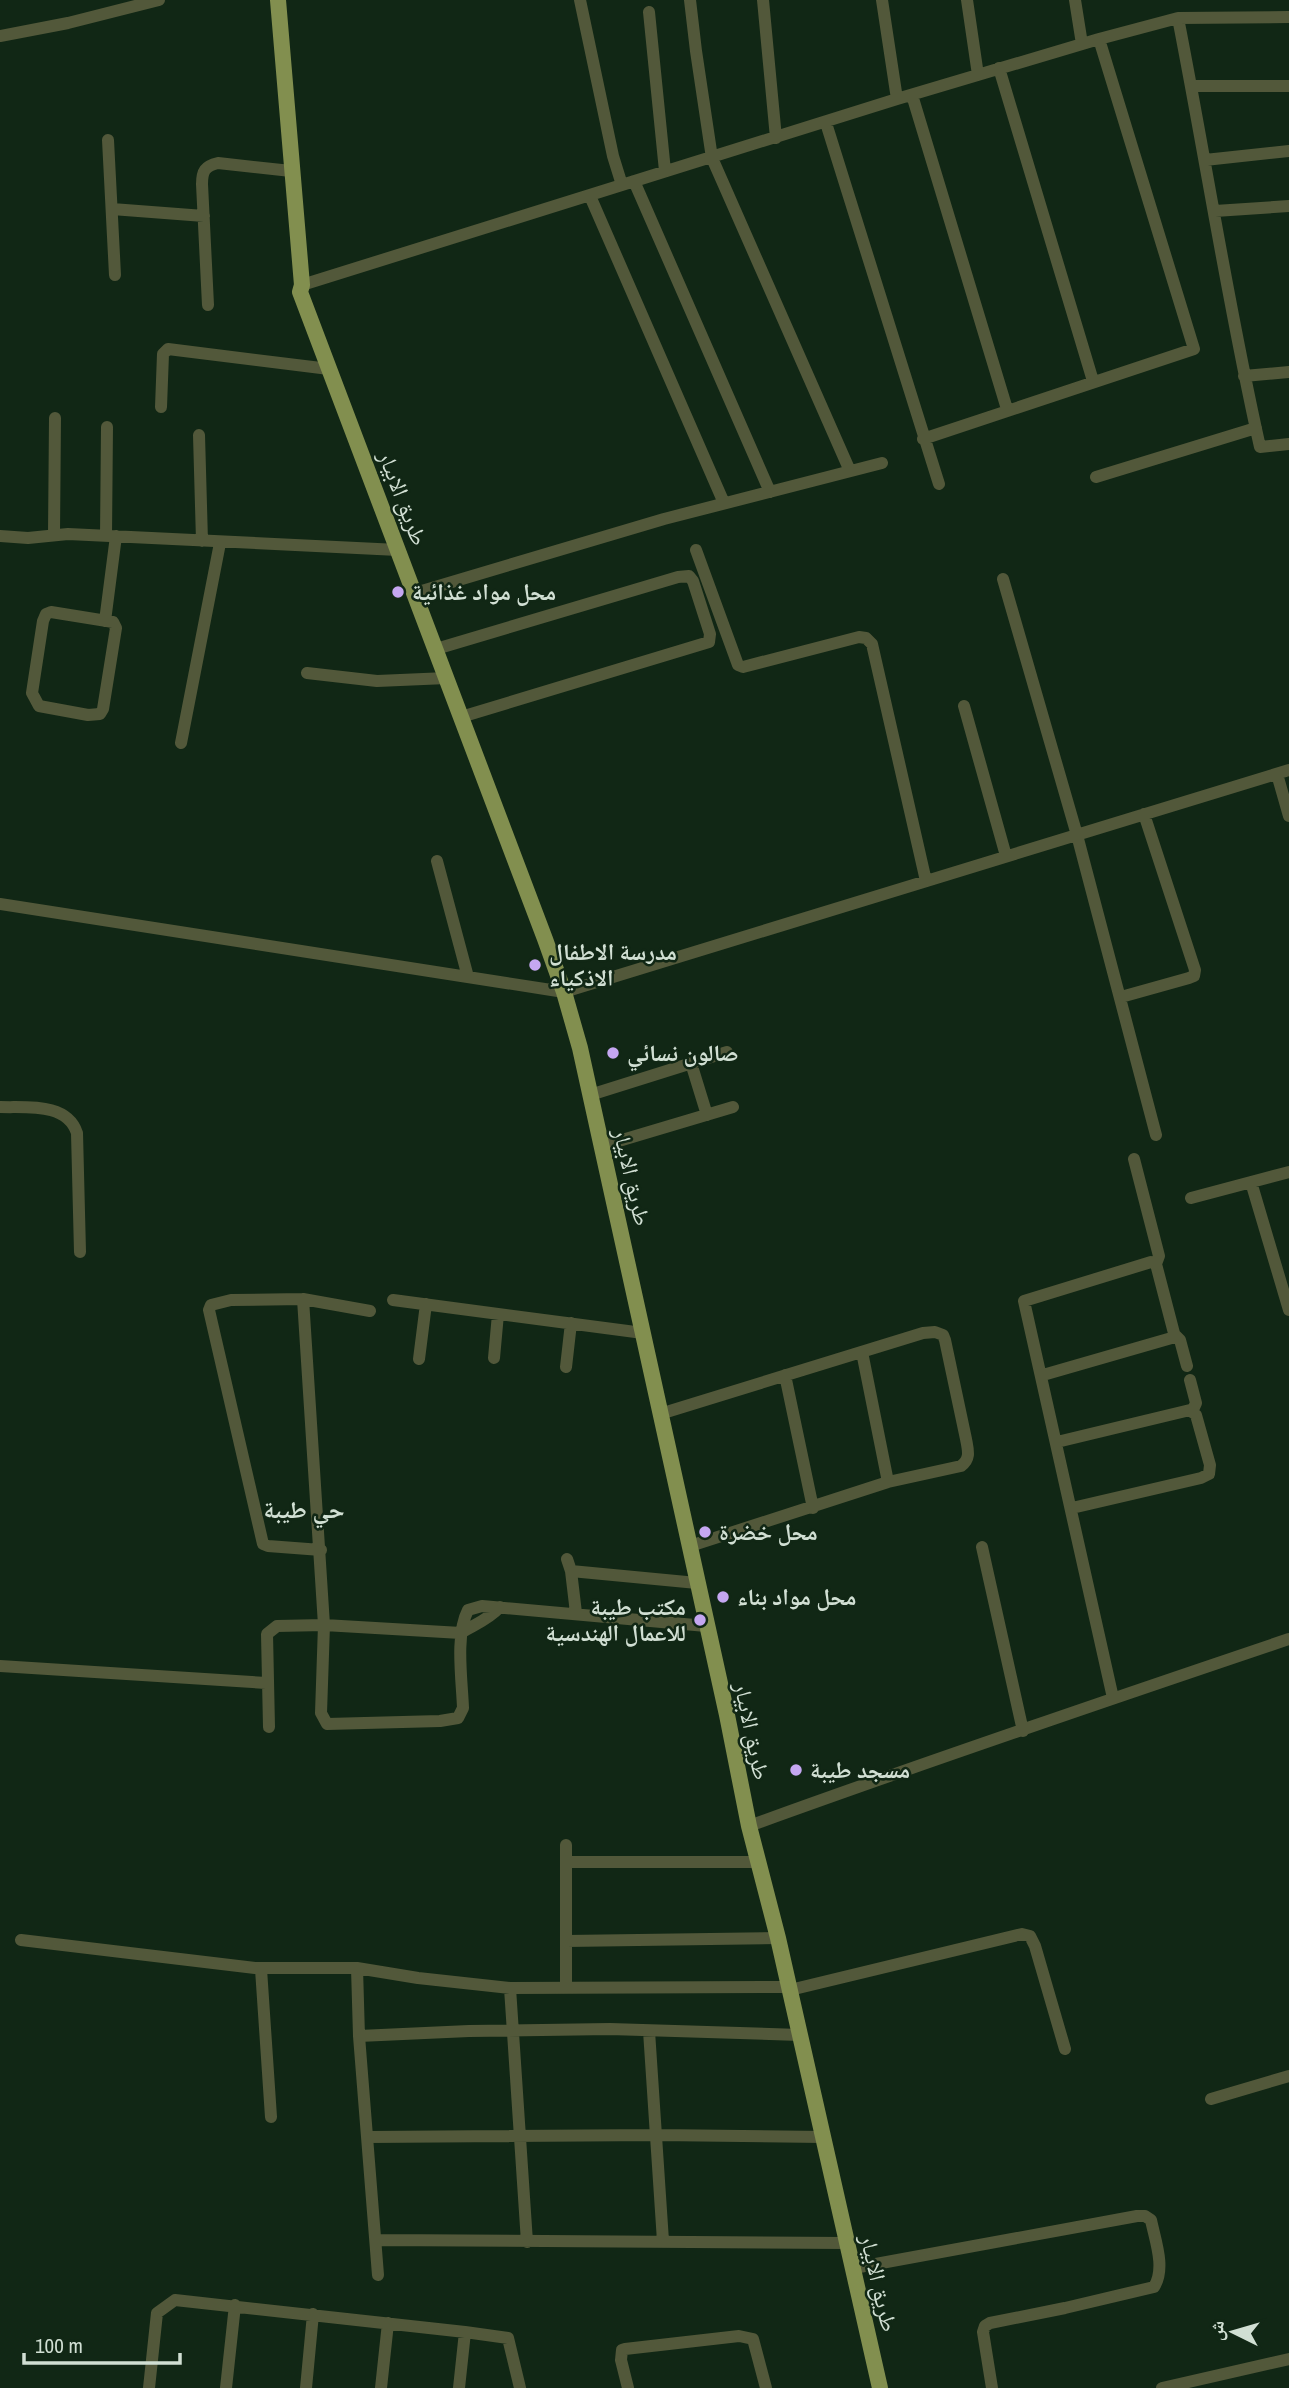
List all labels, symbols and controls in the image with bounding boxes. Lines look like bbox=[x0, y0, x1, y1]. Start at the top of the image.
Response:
street label: طريق الابيار bbox=[371, 445, 436, 550]
place label: محل مواد غذائية bbox=[412, 576, 556, 607]
marker: محل مواد غذائية bbox=[390, 584, 406, 600]
place label: مدرسة الاطفال الاذكياء bbox=[549, 936, 677, 993]
marker: مدرسة الاطفال الاذكياء bbox=[527, 957, 543, 973]
place label: صالون نسائي bbox=[627, 1037, 738, 1072]
marker: صالون نسائي bbox=[605, 1045, 621, 1061]
street label: طريق الابيار bbox=[606, 1124, 659, 1229]
district label: حي طيبة bbox=[263, 1493, 345, 1529]
place label: محل خضرة bbox=[719, 1516, 818, 1547]
marker: محل خضرة bbox=[697, 1524, 713, 1540]
place label: محل مواد بناء bbox=[737, 1581, 856, 1612]
marker: محل مواد بناء bbox=[715, 1589, 731, 1605]
place label: مكتب طيبة للاعمال الهندسية bbox=[546, 1591, 686, 1648]
marker: مكتب طيبة للاعمال الهندسية bbox=[692, 1612, 708, 1628]
street label: طريق الابيار bbox=[727, 1678, 778, 1783]
place label: مسجد طيبة bbox=[810, 1754, 910, 1785]
marker: مسجد طيبة bbox=[788, 1762, 804, 1778]
street label: طريق الابيار bbox=[853, 2230, 906, 2335]
north arrow bbox=[1198, 2297, 1268, 2367]
text: ش bbox=[1202, 2319, 1230, 2342]
scale bar bbox=[24, 2322, 180, 2366]
text: 100 m bbox=[35, 2331, 83, 2360]

